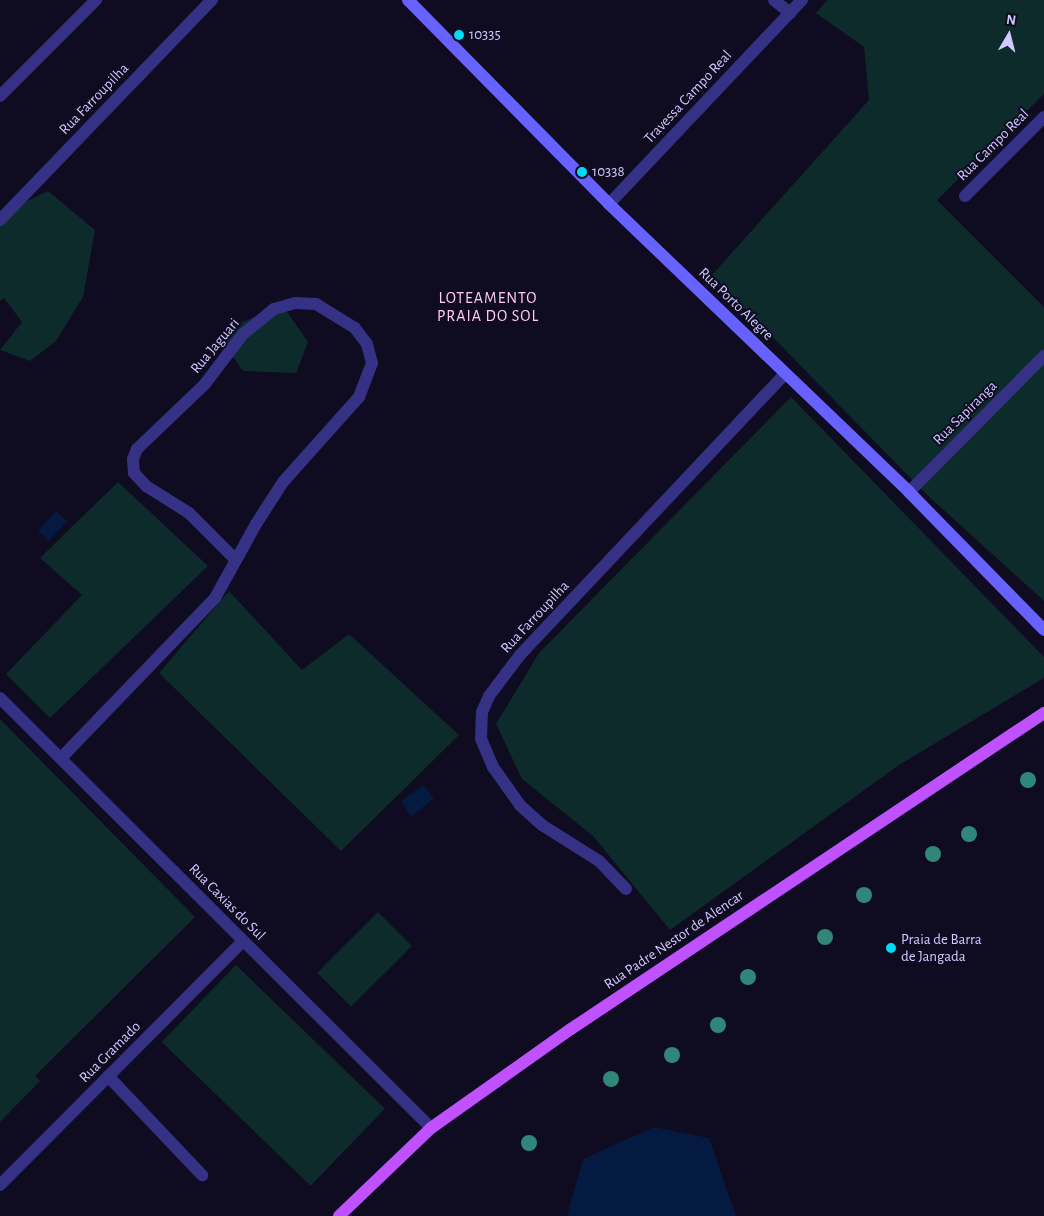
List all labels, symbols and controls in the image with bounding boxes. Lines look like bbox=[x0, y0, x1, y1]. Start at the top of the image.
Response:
north arrow bbox=[984, 10, 1034, 60]
text: N bbox=[1005, 13, 1017, 28]
place label: 10335 bbox=[469, 26, 501, 44]
marker: 10335 bbox=[453, 29, 465, 41]
street label: Travessa Campo Real bbox=[640, 47, 736, 147]
street label: Rua Farroupilha bbox=[55, 60, 133, 138]
street label: Rua Campo Real bbox=[953, 105, 1033, 185]
place label: 10338 bbox=[592, 163, 625, 181]
marker: 10338 bbox=[576, 166, 588, 178]
street label: Rua Porto Alegre bbox=[695, 264, 777, 344]
district label: LOTEAMENTO PRAIA DO SOL bbox=[435, 288, 541, 326]
street label: Rua Jaguari bbox=[187, 315, 243, 377]
street label: Rua Sapiranga bbox=[929, 377, 1001, 449]
street label: Rua Farroupilha bbox=[497, 577, 573, 657]
street label: Rua Caxias do Sul bbox=[185, 860, 269, 944]
street label: Rua Padre Nestor de Alencar bbox=[601, 887, 747, 993]
place label: Praia de Barra de Jangada bbox=[901, 930, 982, 965]
marker: Praia de Barra de Jangada bbox=[885, 942, 897, 954]
street label: Rua Gramado bbox=[76, 1018, 144, 1086]

